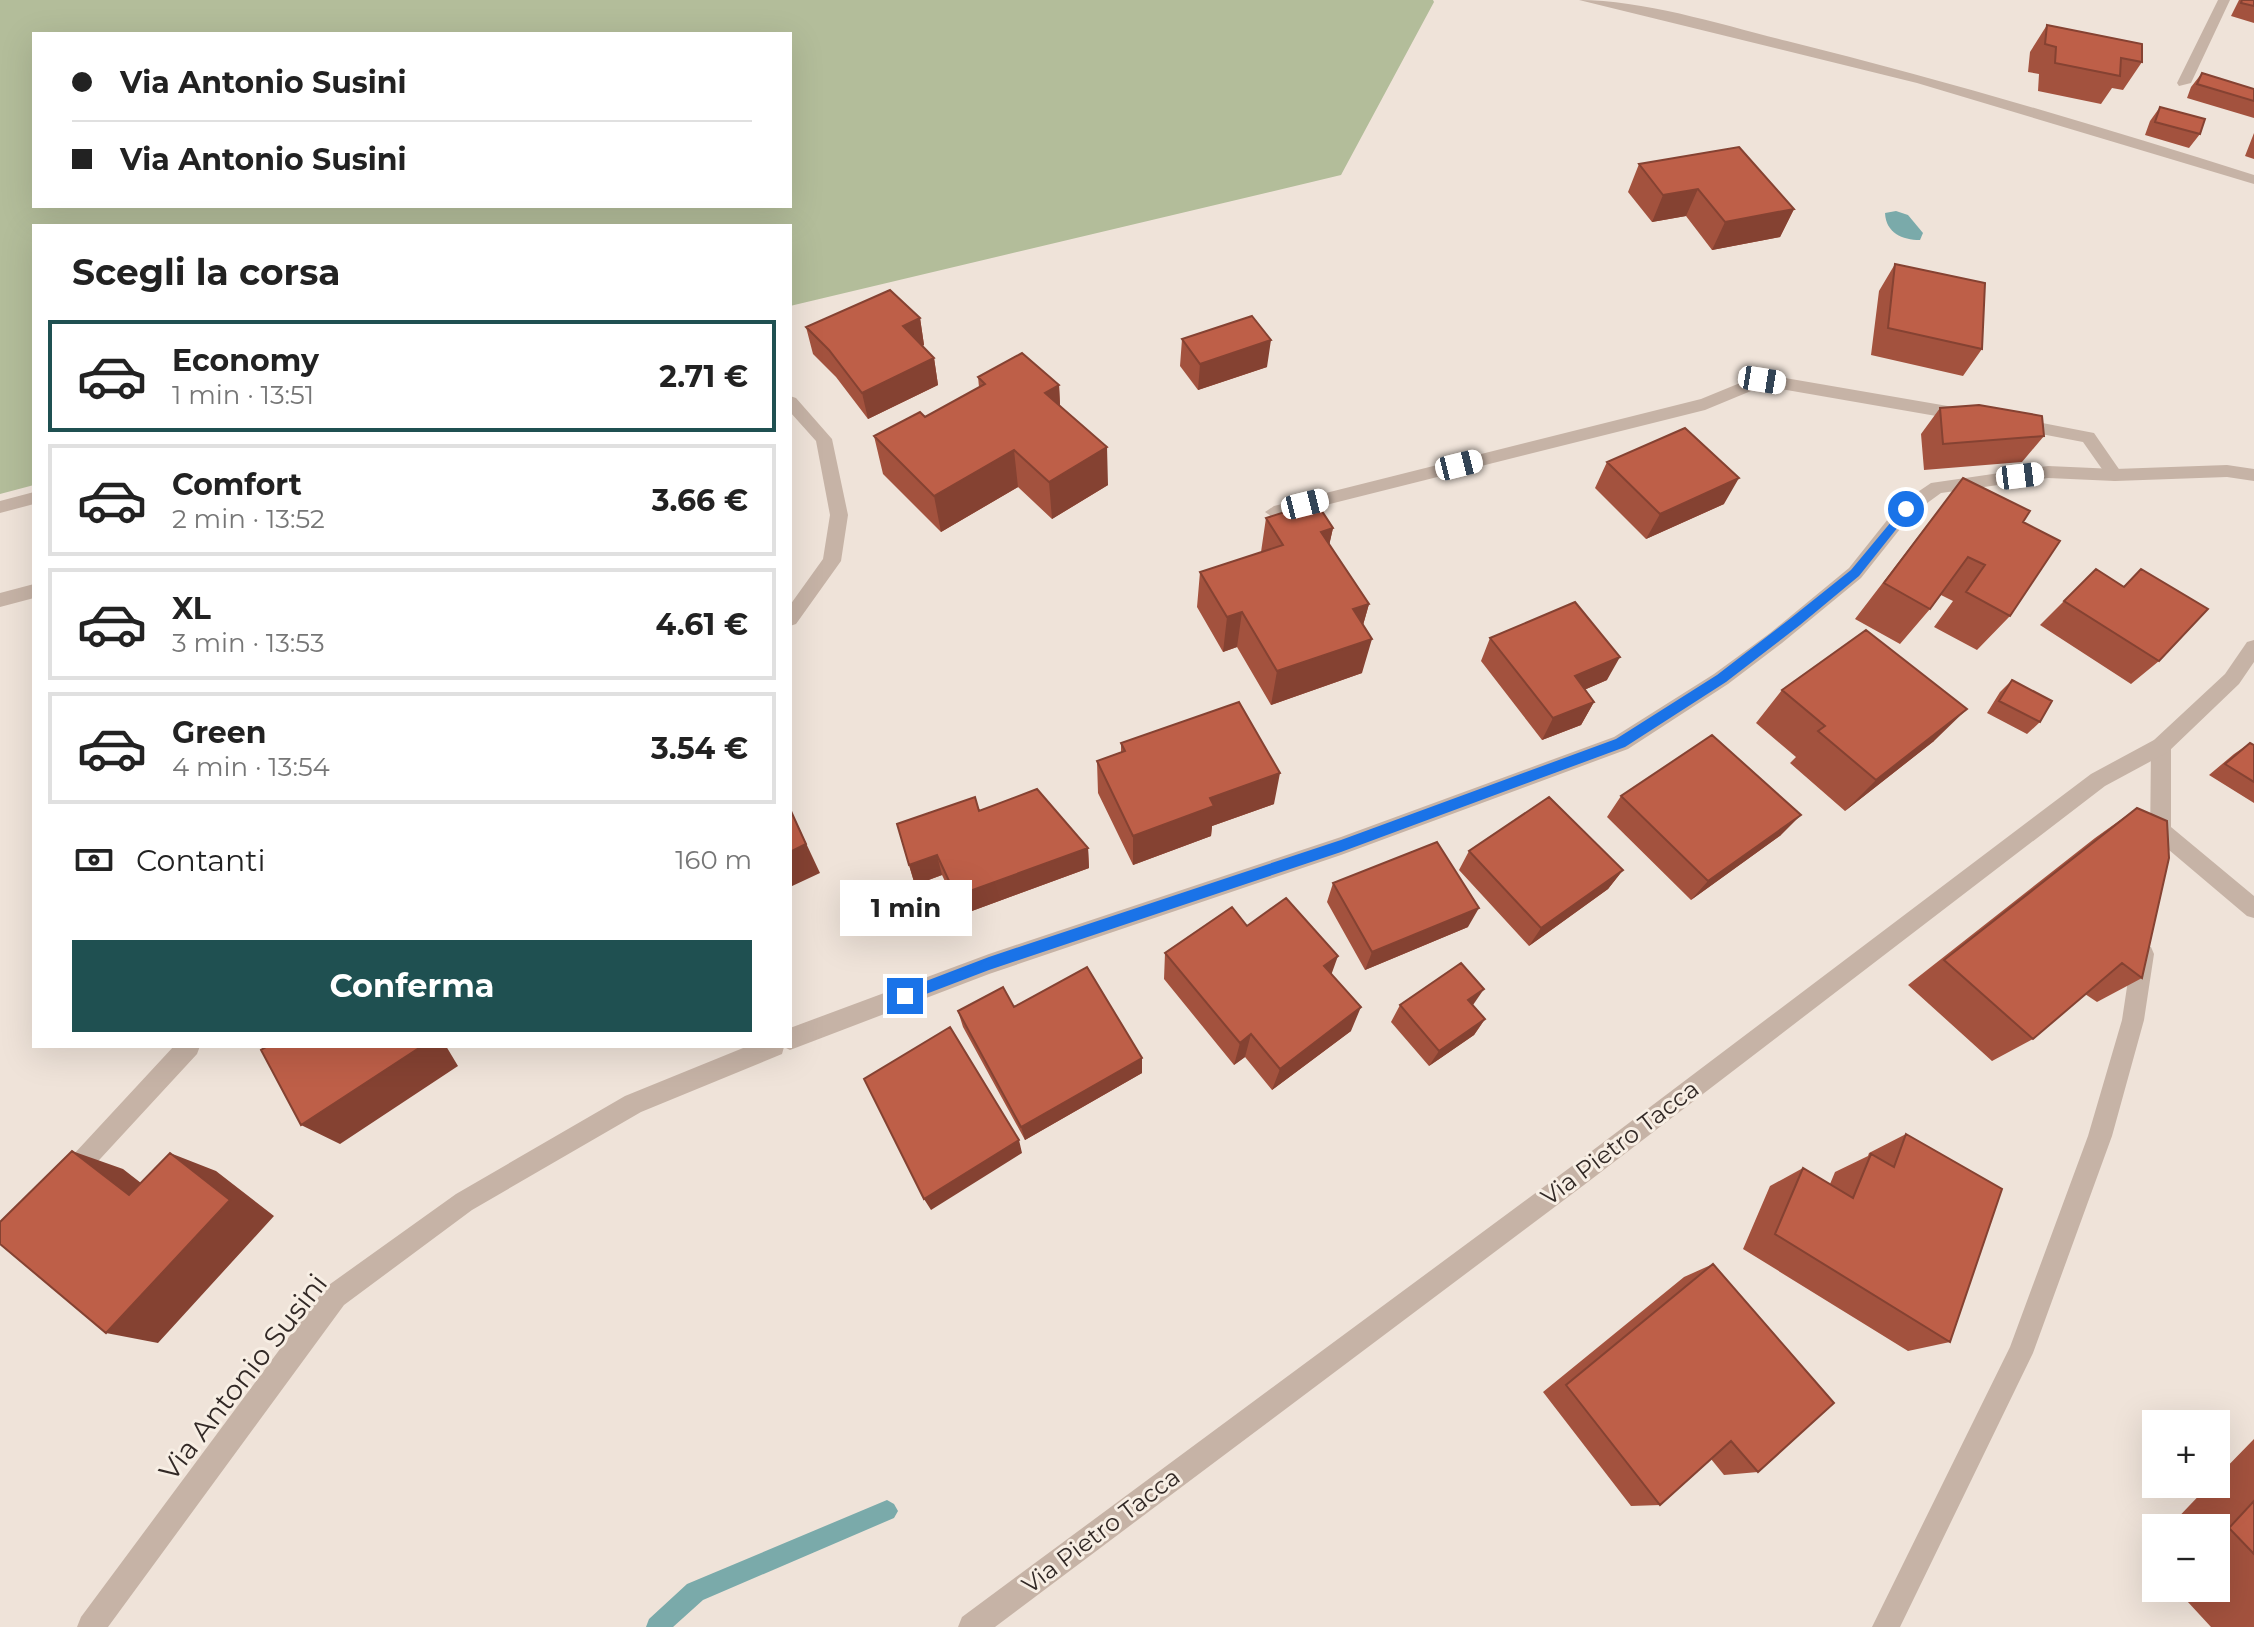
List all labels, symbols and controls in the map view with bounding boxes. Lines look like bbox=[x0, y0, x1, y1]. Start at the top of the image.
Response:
text: Via Antonio Susini bbox=[120, 64, 407, 101]
text: Via Antonio Susini bbox=[120, 141, 407, 178]
text: Scegli la corsa bbox=[72, 250, 340, 294]
icon: car bbox=[76, 340, 148, 412]
text: Economy bbox=[172, 342, 319, 379]
text: 2.71 € bbox=[659, 358, 748, 395]
car bbox=[1736, 364, 1788, 396]
text: 1 min · 13:51 bbox=[172, 379, 314, 411]
car bbox=[1433, 448, 1485, 482]
car bbox=[1995, 461, 2045, 491]
icon: car bbox=[76, 464, 148, 536]
text: Comfort bbox=[172, 466, 302, 503]
text: 3.66 € bbox=[652, 482, 748, 519]
car bbox=[1279, 487, 1331, 521]
route start bbox=[1888, 491, 1924, 527]
text: 2 min · 13:52 bbox=[172, 503, 325, 535]
icon: car bbox=[76, 588, 148, 660]
text: XL bbox=[172, 590, 211, 627]
text: 4.61 € bbox=[656, 606, 748, 643]
text: 3 min · 13:53 bbox=[172, 627, 325, 659]
icon: car bbox=[76, 712, 148, 784]
text: Green bbox=[172, 714, 266, 751]
text: 3.54 € bbox=[651, 730, 748, 767]
text: 4 min · 13:54 bbox=[172, 751, 330, 783]
icon: cash bbox=[72, 838, 116, 882]
text: Contanti bbox=[136, 842, 266, 879]
text: 160 m bbox=[675, 844, 752, 876]
callout: 1 min bbox=[839, 880, 971, 936]
text: 1 min bbox=[871, 892, 941, 924]
button: Conferma bbox=[72, 940, 752, 1032]
route end bbox=[887, 978, 923, 1014]
street label: Via Pietro Tacca bbox=[1535, 1074, 1704, 1211]
street label: Via Antonio Susini bbox=[152, 1267, 334, 1487]
map controls bbox=[2142, 1410, 2230, 1602]
button: + bbox=[2142, 1410, 2230, 1498]
street label: Via Pietro Tacca bbox=[1016, 1462, 1185, 1599]
button: − bbox=[2142, 1514, 2230, 1602]

